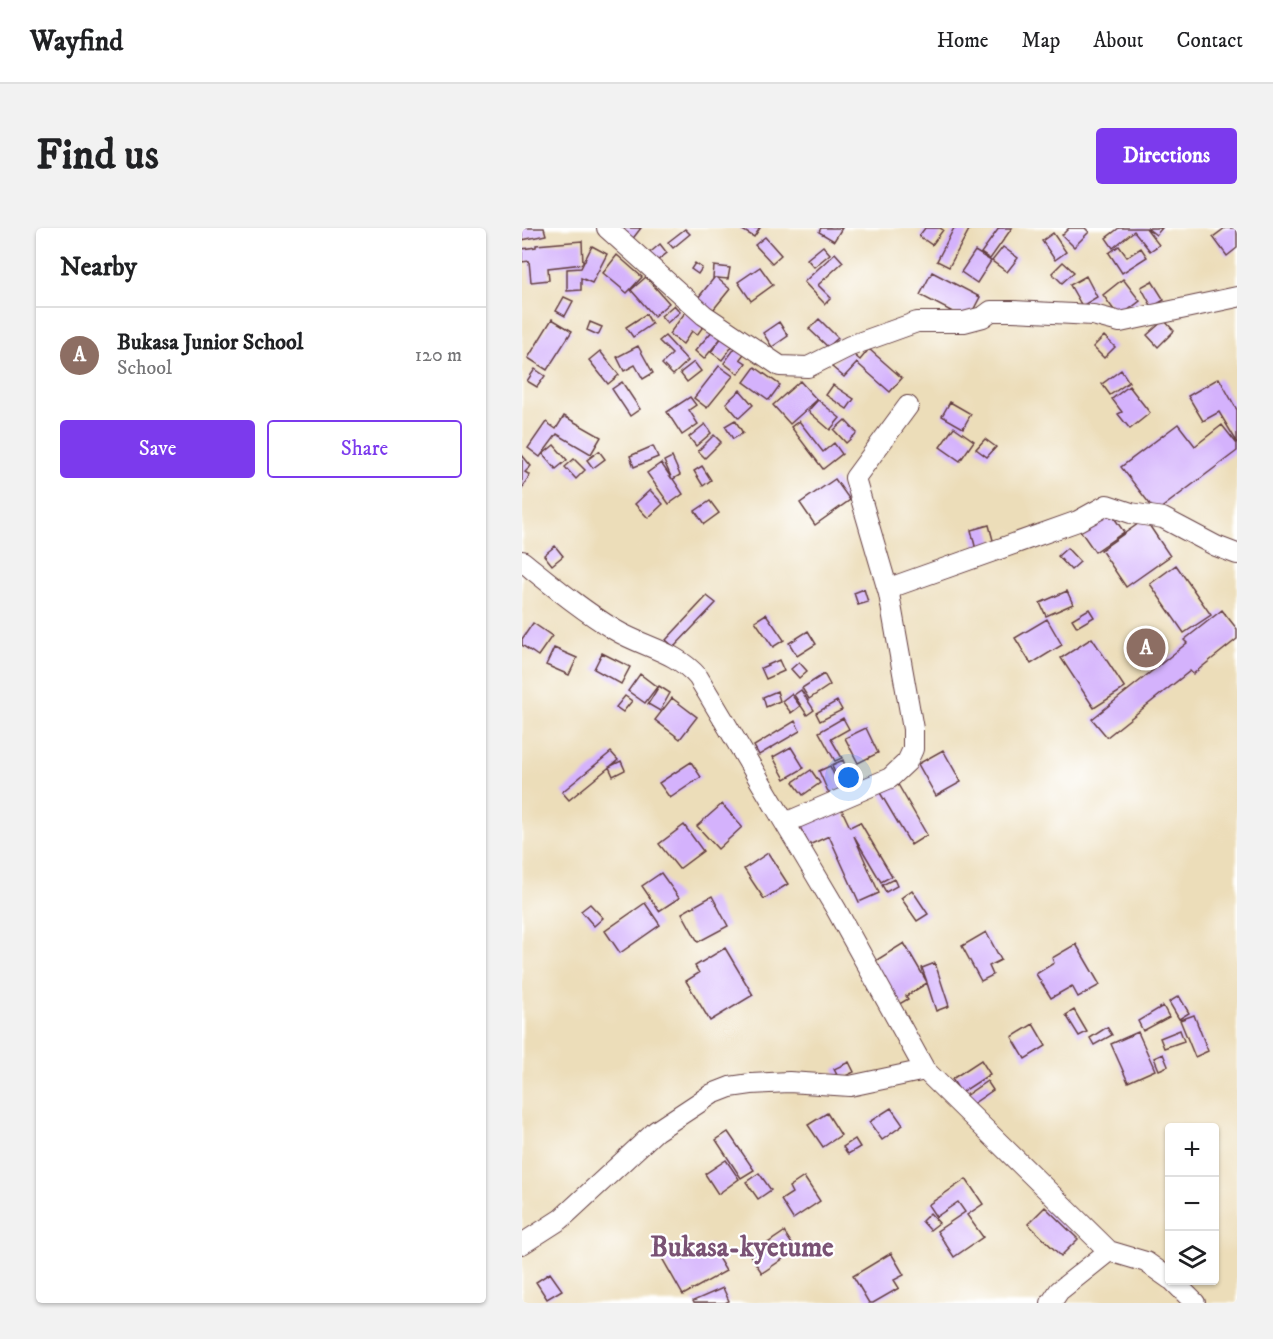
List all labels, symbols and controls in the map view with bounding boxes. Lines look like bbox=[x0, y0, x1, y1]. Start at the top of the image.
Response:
text: Wayfind bbox=[30, 24, 123, 59]
text: Home bbox=[937, 28, 989, 54]
text: Map bbox=[1022, 28, 1060, 54]
text: About bbox=[1093, 28, 1144, 54]
text: Contact bbox=[1177, 28, 1243, 54]
button: Directions bbox=[1096, 128, 1237, 184]
text: Find us bbox=[36, 130, 159, 182]
text: Nearby bbox=[60, 251, 137, 284]
text: Bukasa Junior School bbox=[117, 329, 303, 356]
text: A bbox=[73, 343, 86, 368]
text: 120 m bbox=[415, 343, 462, 368]
text: School bbox=[117, 356, 172, 381]
button: Save bbox=[60, 420, 255, 478]
button: Share bbox=[267, 420, 462, 478]
pin: A bbox=[1126, 626, 1166, 670]
your location bbox=[834, 763, 863, 792]
map controls bbox=[1165, 1123, 1219, 1285]
button: + bbox=[1165, 1123, 1219, 1177]
button: − bbox=[1165, 1177, 1219, 1231]
district label: Bukasa-kyetume bbox=[650, 1230, 834, 1265]
button: layers bbox=[1165, 1231, 1219, 1285]

